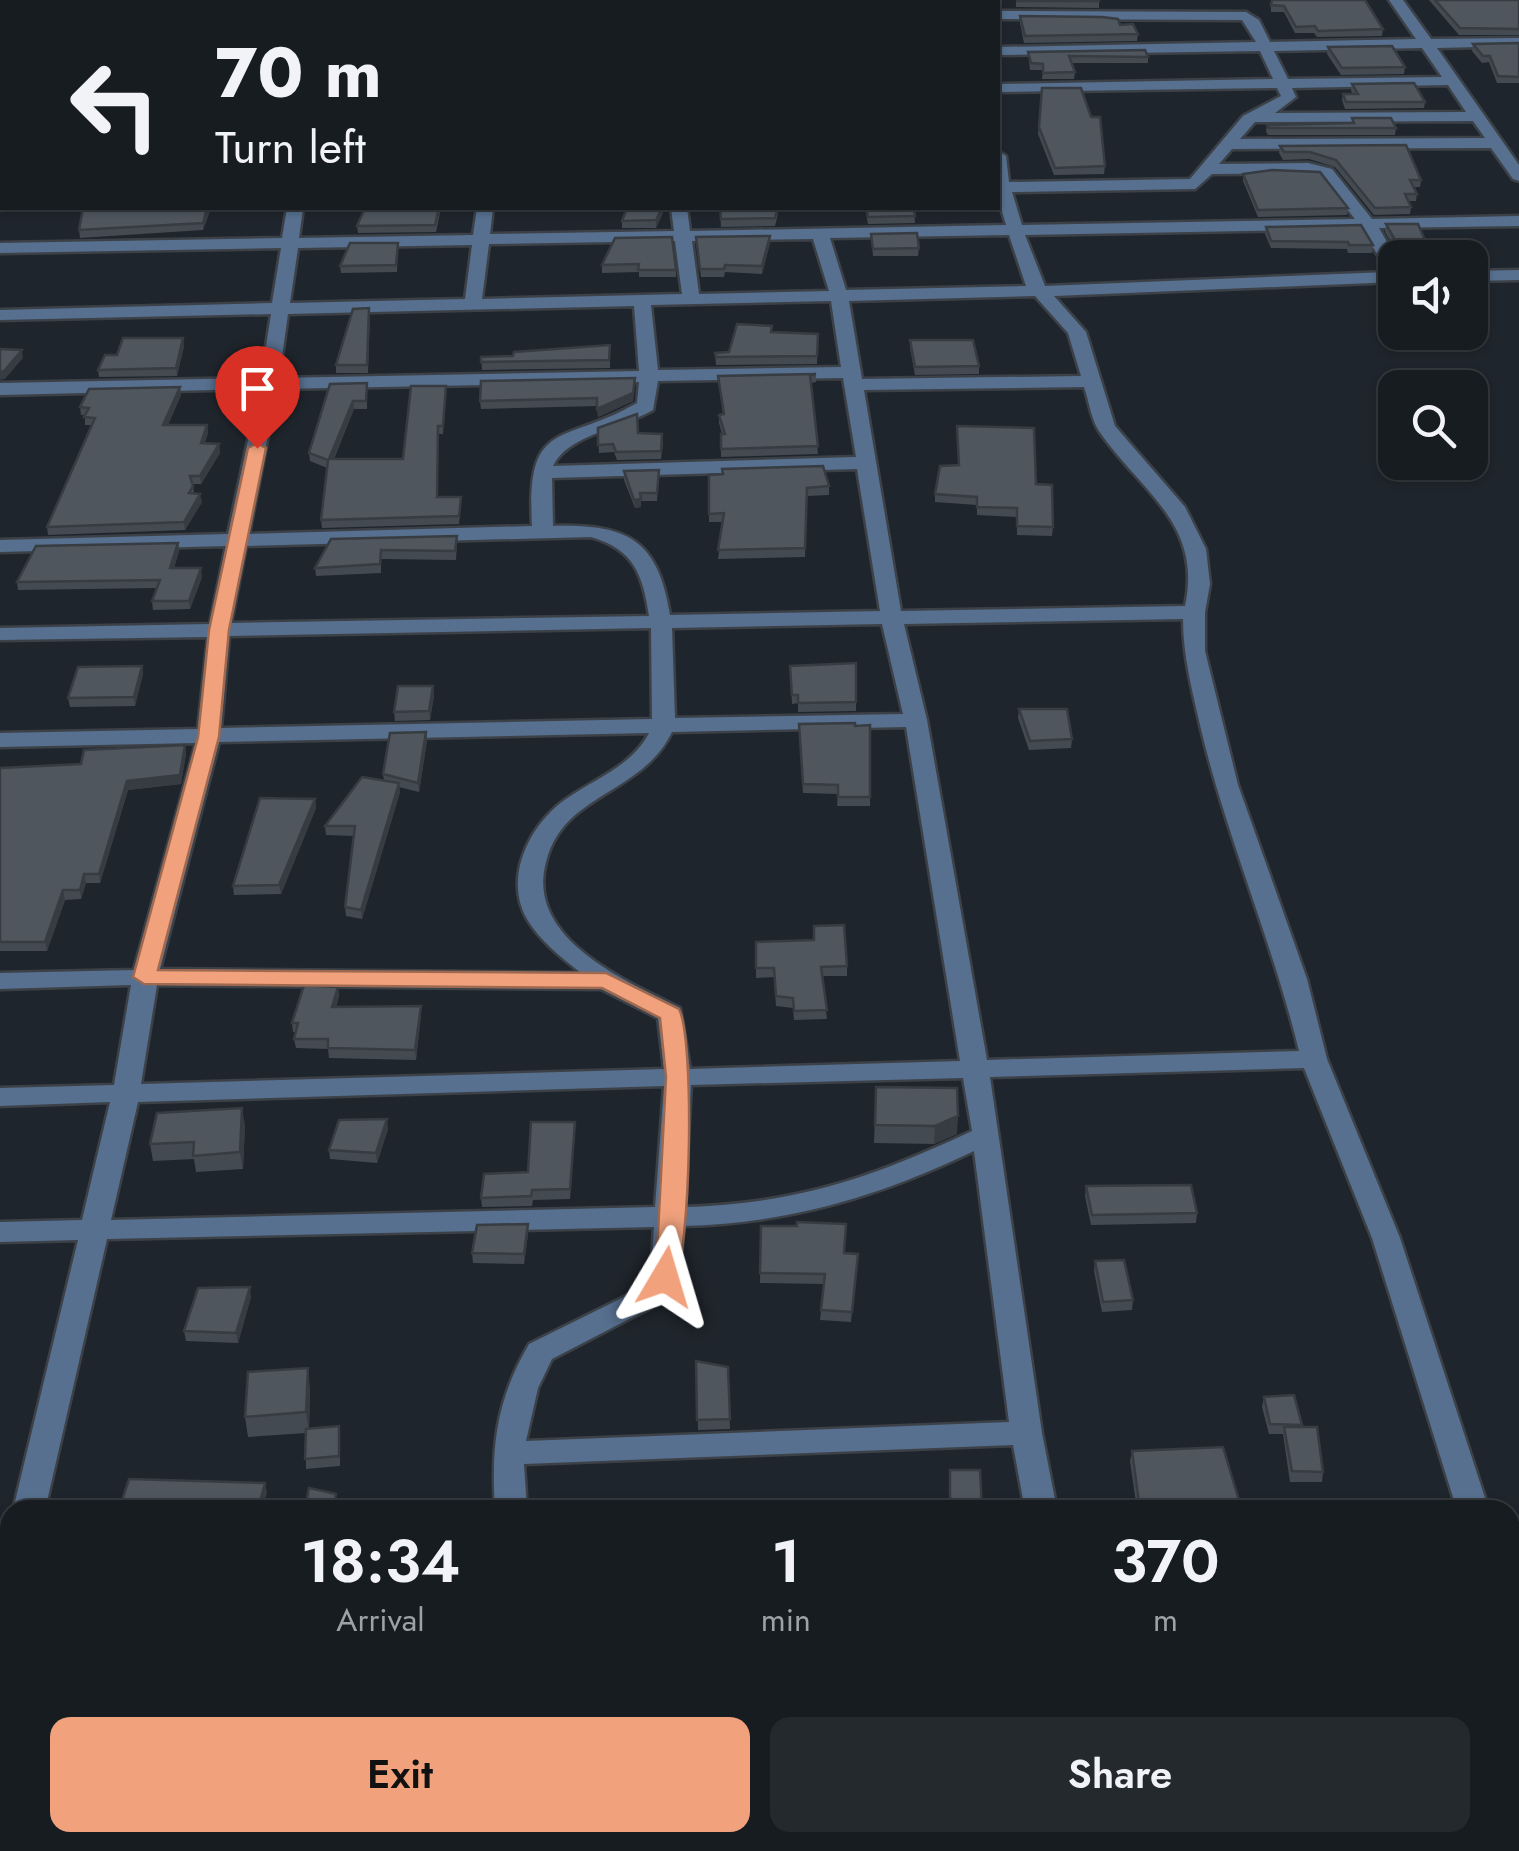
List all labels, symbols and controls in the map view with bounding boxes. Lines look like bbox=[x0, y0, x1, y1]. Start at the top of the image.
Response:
text: 70 m bbox=[215, 22, 382, 123]
icon: left bbox=[50, 40, 180, 170]
text: Turn left bbox=[215, 115, 366, 180]
map controls bbox=[1378, 240, 1488, 480]
button: sound bbox=[1378, 240, 1488, 350]
pin bbox=[215, 346, 300, 449]
icon: arrive bbox=[230, 361, 285, 416]
button: search bbox=[1378, 370, 1488, 480]
position arrow bbox=[613, 1225, 717, 1329]
text: 18:34 bbox=[300, 1518, 460, 1605]
text: 1 bbox=[771, 1518, 801, 1605]
text: 370 bbox=[1111, 1518, 1220, 1605]
text: Arrival bbox=[336, 1597, 425, 1643]
text: min bbox=[761, 1597, 811, 1643]
text: m bbox=[1153, 1597, 1178, 1643]
button: Exit bbox=[50, 1717, 750, 1832]
button: Share bbox=[770, 1717, 1470, 1832]

